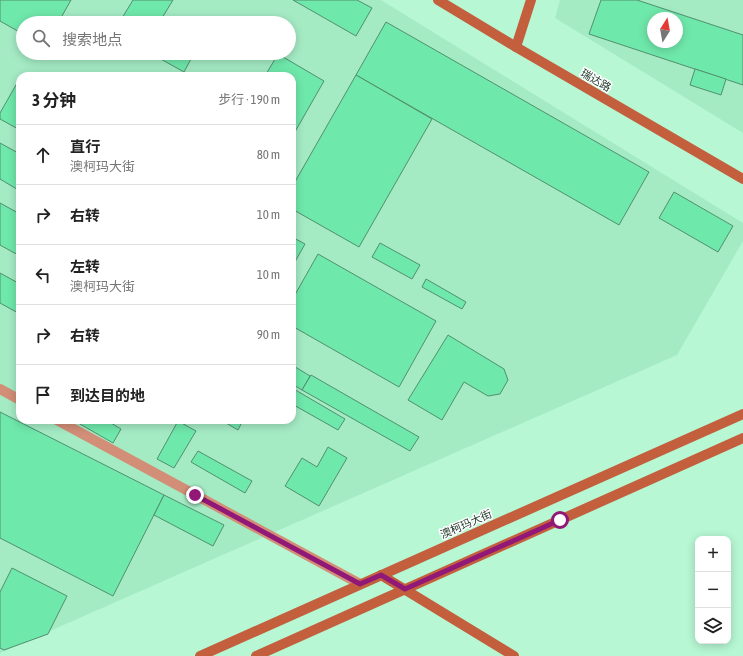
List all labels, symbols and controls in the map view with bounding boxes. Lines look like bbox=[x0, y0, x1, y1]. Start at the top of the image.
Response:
north arrow bbox=[647, 12, 683, 48]
search box bbox=[16, 16, 296, 60]
icon: search bbox=[30, 27, 52, 49]
text: 搜索地点 bbox=[62, 31, 122, 48]
street label: 瑞达路 bbox=[579, 67, 613, 93]
text: 3 分钟 bbox=[32, 90, 76, 110]
text: 步行 · 190 m bbox=[218, 92, 280, 107]
text: 直行 bbox=[70, 138, 100, 155]
icon: ahead bbox=[32, 144, 54, 166]
text: 80 m bbox=[257, 147, 280, 162]
text: 澳柯玛大街 bbox=[70, 159, 135, 174]
icon: right bbox=[32, 204, 54, 226]
text: 右转 bbox=[70, 207, 100, 224]
text: 10 m bbox=[257, 207, 280, 222]
text: 左转 bbox=[70, 258, 100, 275]
icon: left bbox=[32, 264, 54, 286]
text: 10 m bbox=[257, 267, 280, 282]
text: 澳柯玛大街 bbox=[70, 279, 135, 294]
icon: right bbox=[32, 324, 54, 346]
text: 右转 bbox=[70, 327, 100, 344]
text: 90 m bbox=[257, 327, 280, 342]
icon: arrive bbox=[32, 384, 54, 406]
text: 到达目的地 bbox=[70, 387, 145, 404]
route end bbox=[186, 486, 204, 504]
street label: 澳柯玛大街 bbox=[438, 507, 494, 541]
route start bbox=[551, 511, 569, 529]
map controls bbox=[695, 536, 731, 644]
button: + bbox=[695, 536, 731, 572]
button: − bbox=[695, 572, 731, 608]
button: layers bbox=[695, 608, 731, 644]

